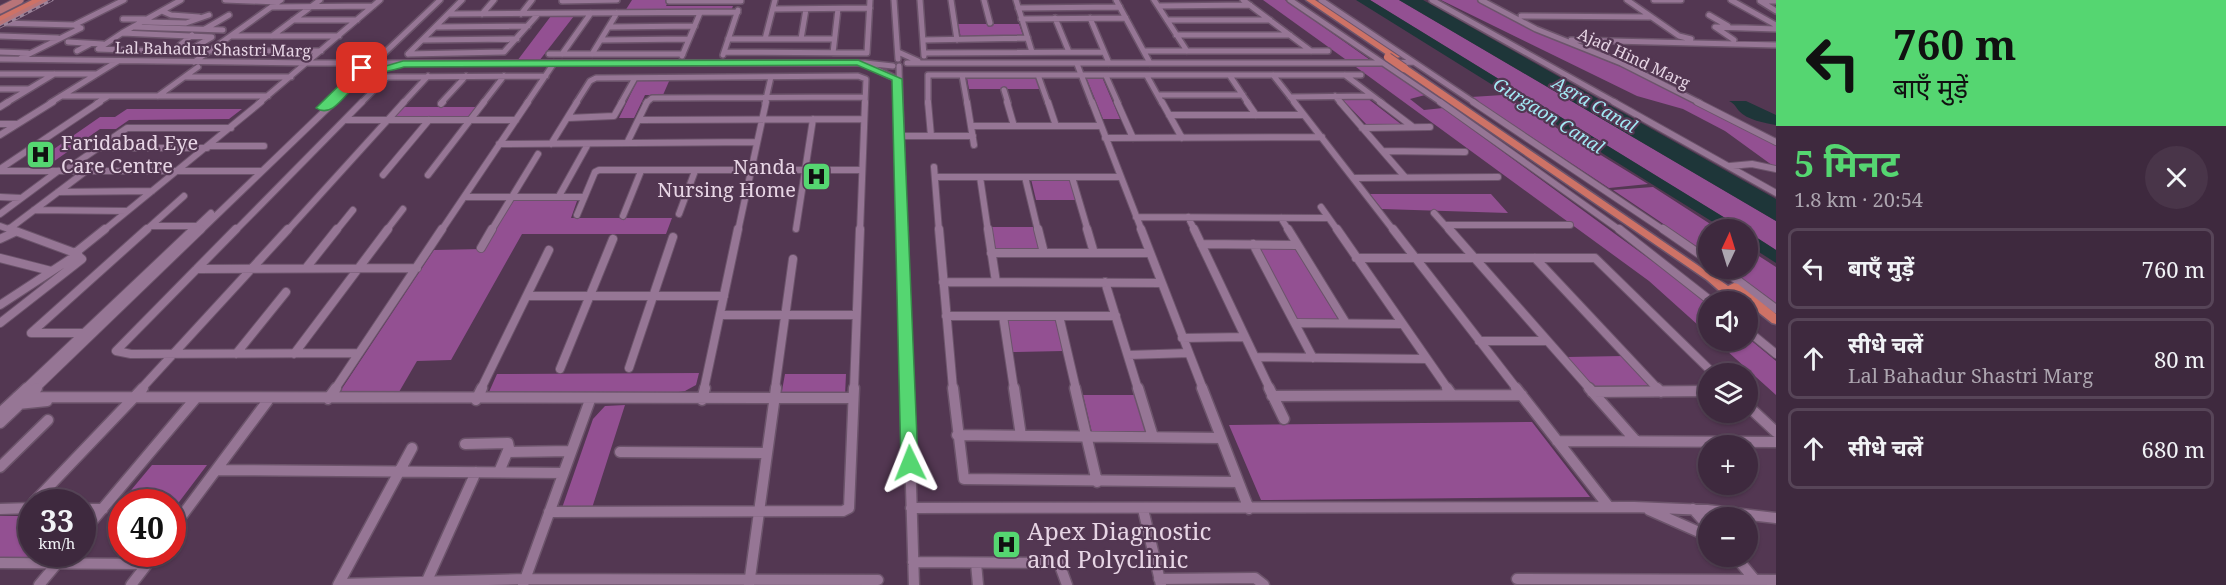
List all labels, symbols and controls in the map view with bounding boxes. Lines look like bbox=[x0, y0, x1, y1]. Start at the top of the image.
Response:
text: 760 m bbox=[1893, 15, 2017, 72]
street label: Ajad Hind Marg bbox=[1574, 22, 1694, 94]
icon: left bbox=[1794, 24, 1872, 102]
street label: Lal Bahadur Shastri Marg bbox=[115, 36, 312, 62]
pin bbox=[336, 42, 387, 93]
icon: arrive bbox=[345, 51, 378, 84]
water label: Agra Canal bbox=[1547, 69, 1642, 138]
text: बाएँ मुड़ें bbox=[1893, 69, 1968, 106]
water label: Gurgaon Canal bbox=[1489, 71, 1609, 159]
place label: Faridabad Eye Care Centre bbox=[61, 129, 198, 179]
hospital icon: Faridabad Eye Care Centre bbox=[24, 138, 56, 170]
text: 5 मिनट bbox=[1794, 139, 1899, 188]
button: close bbox=[2145, 146, 2208, 209]
place label: Nanda Nursing Home bbox=[657, 153, 796, 203]
hospital icon: Nanda Nursing Home bbox=[801, 161, 833, 193]
text: 1.8 km · 20:54 bbox=[1794, 186, 1923, 213]
north arrow bbox=[1698, 219, 1758, 279]
map controls bbox=[1698, 219, 1758, 567]
icon: left bbox=[1797, 252, 1830, 285]
text: बाएँ मुड़ें bbox=[1848, 252, 1914, 282]
text: 760 m bbox=[2142, 254, 2205, 284]
button: sound bbox=[1698, 291, 1758, 351]
text: सीधे चलें bbox=[1848, 329, 1923, 359]
icon: ahead bbox=[1797, 342, 1830, 375]
text: 80 m bbox=[2154, 344, 2205, 374]
text: Lal Bahadur Shastri Marg bbox=[1848, 362, 2093, 389]
button: layers bbox=[1698, 363, 1758, 423]
position arrow bbox=[878, 431, 942, 495]
icon: ahead bbox=[1797, 432, 1830, 465]
text: सीधे चलें bbox=[1848, 432, 1923, 462]
text: 680 m bbox=[2142, 434, 2205, 464]
button: + bbox=[1698, 435, 1758, 495]
speed limit sign: 40 bbox=[108, 489, 186, 567]
text: 33 bbox=[40, 500, 74, 541]
button: − bbox=[1698, 507, 1758, 567]
place label: Apex Diagnostic and Polyclinic bbox=[1027, 514, 1211, 575]
hospital icon: Apex Diagnostic and Polyclinic bbox=[990, 528, 1022, 560]
text: km/h bbox=[39, 533, 75, 553]

